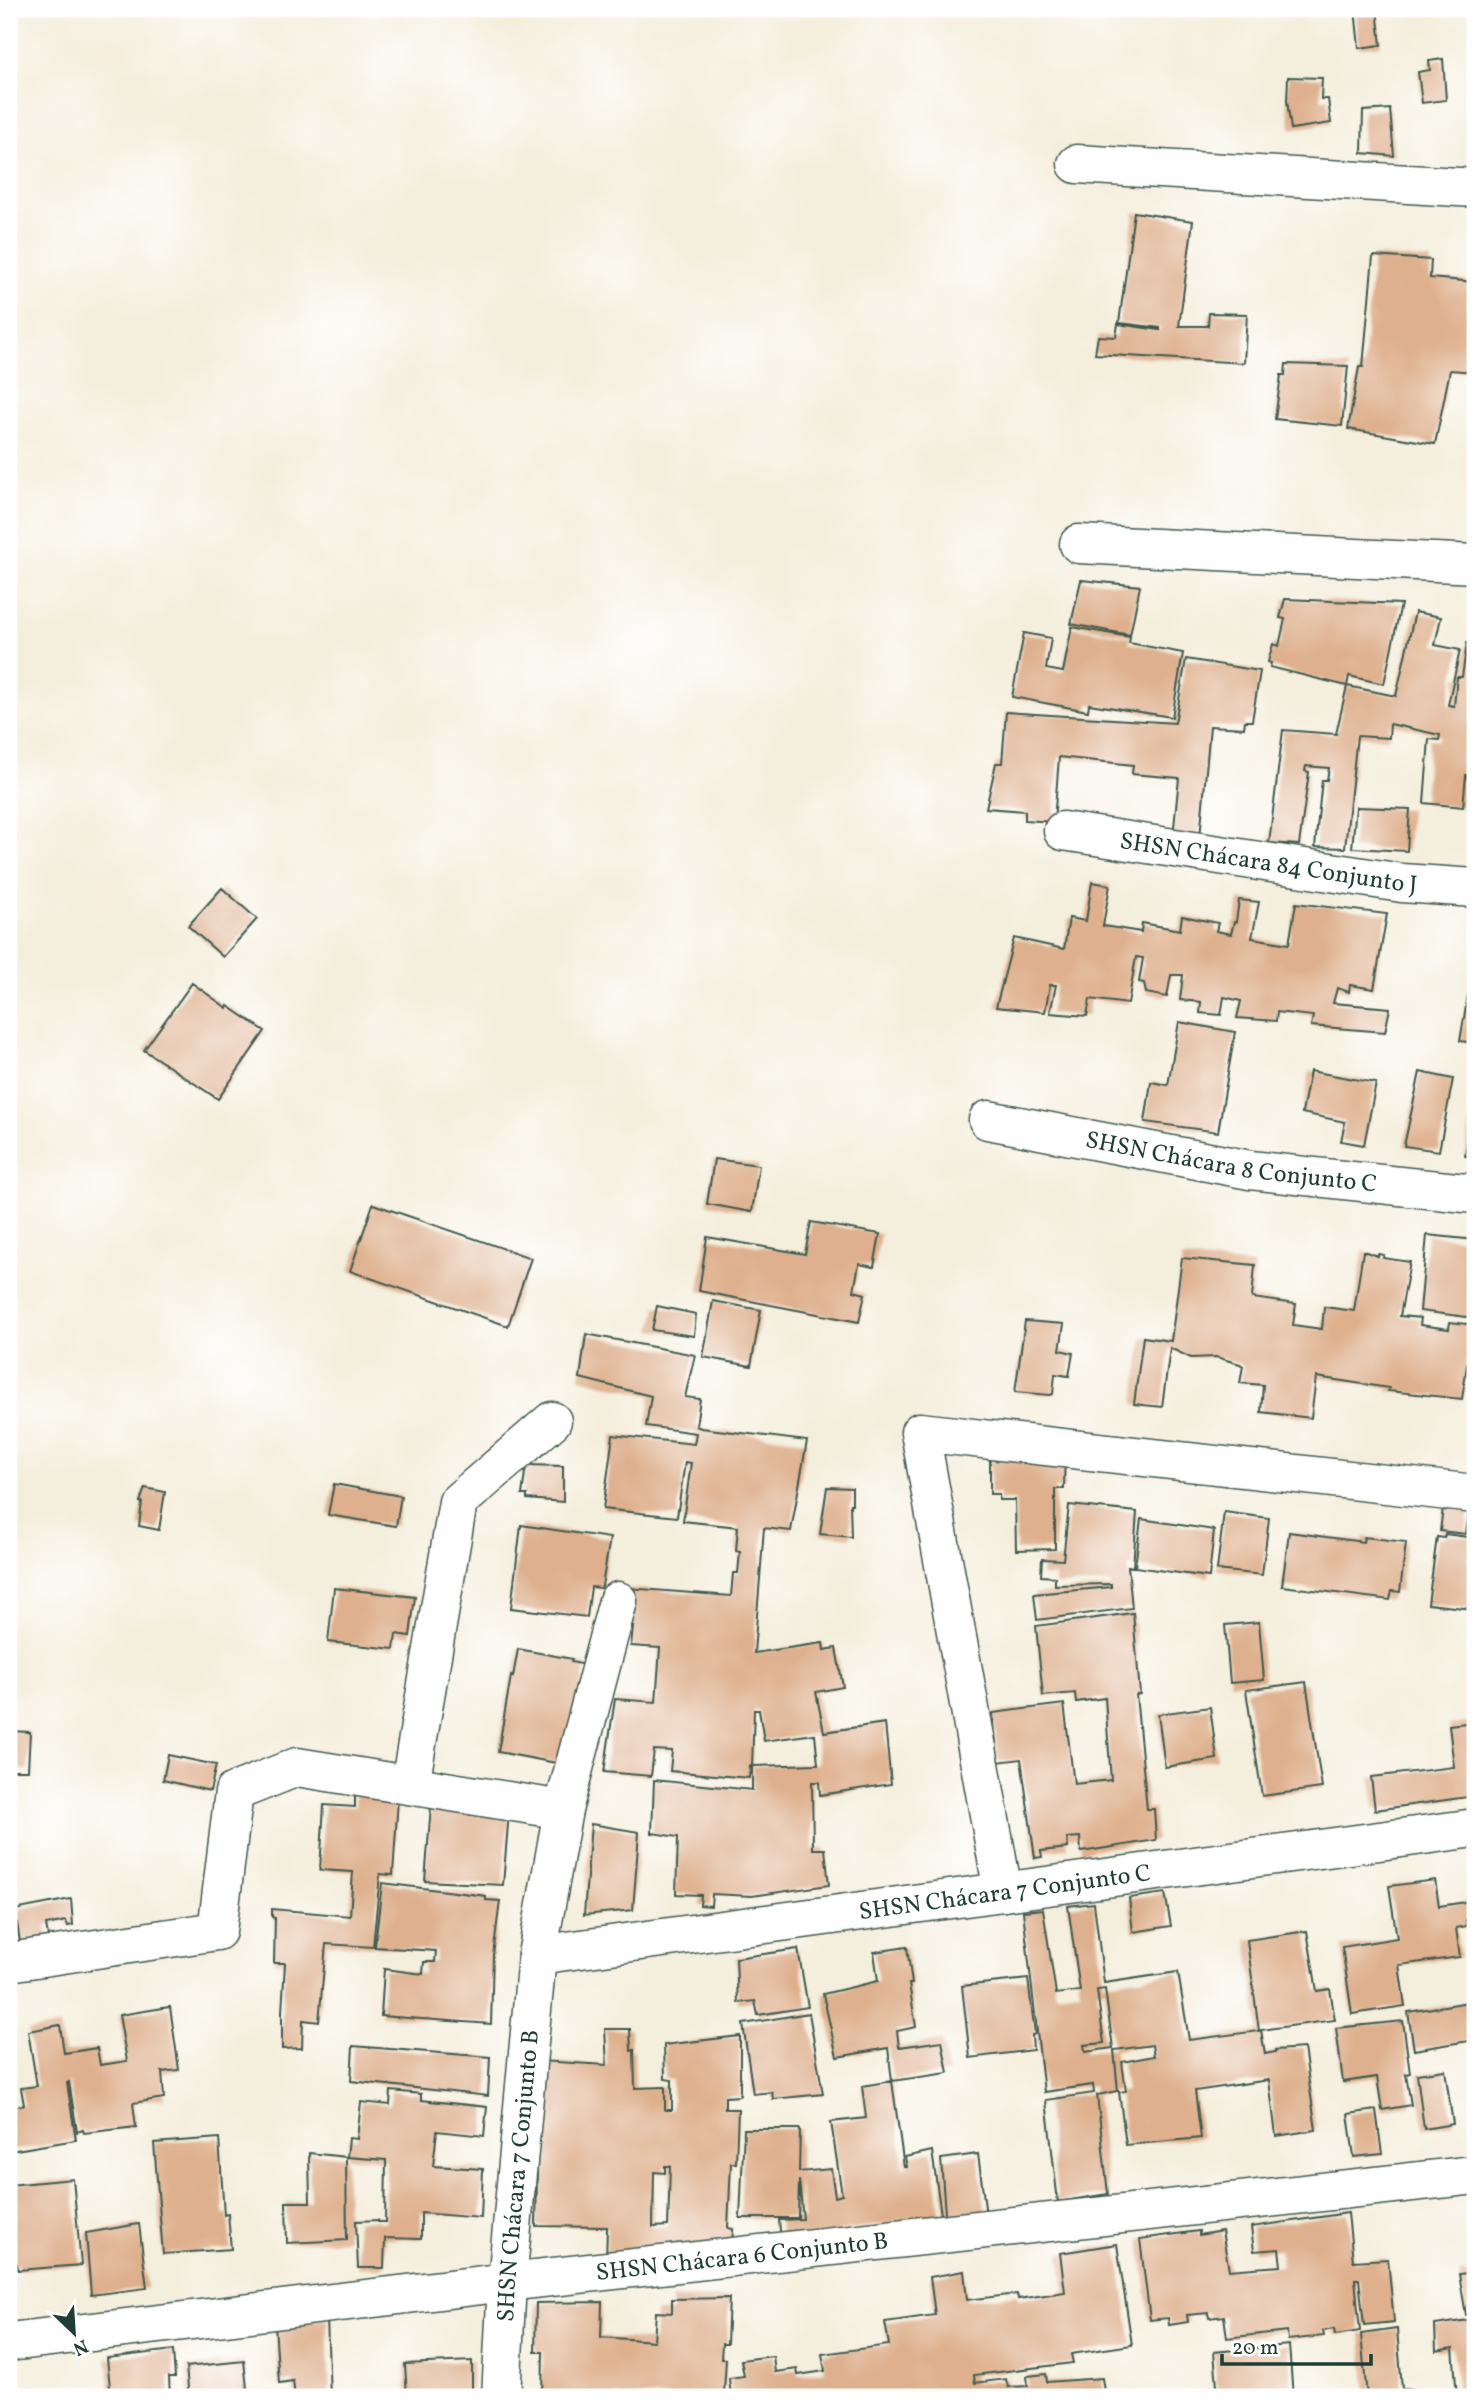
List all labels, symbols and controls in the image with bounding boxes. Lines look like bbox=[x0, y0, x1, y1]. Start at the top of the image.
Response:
street label: SHSN Chácara 84 Conjunto J bbox=[1117, 825, 1418, 903]
street label: SHSN Chácara 8 Conjunto C bbox=[1082, 1124, 1378, 1202]
street label: SHSN Chácara 7 Conjunto C bbox=[857, 1857, 1153, 1930]
street label: SHSN Chácara 7 Conjunto B bbox=[490, 2028, 549, 2323]
street label: SHSN Chácara 6 Conjunto B bbox=[594, 2225, 890, 2291]
north arrow bbox=[38, 2298, 108, 2368]
scale bar bbox=[1222, 2322, 1370, 2366]
text: N bbox=[68, 2332, 92, 2361]
text: 20 m bbox=[1232, 2334, 1278, 2363]

